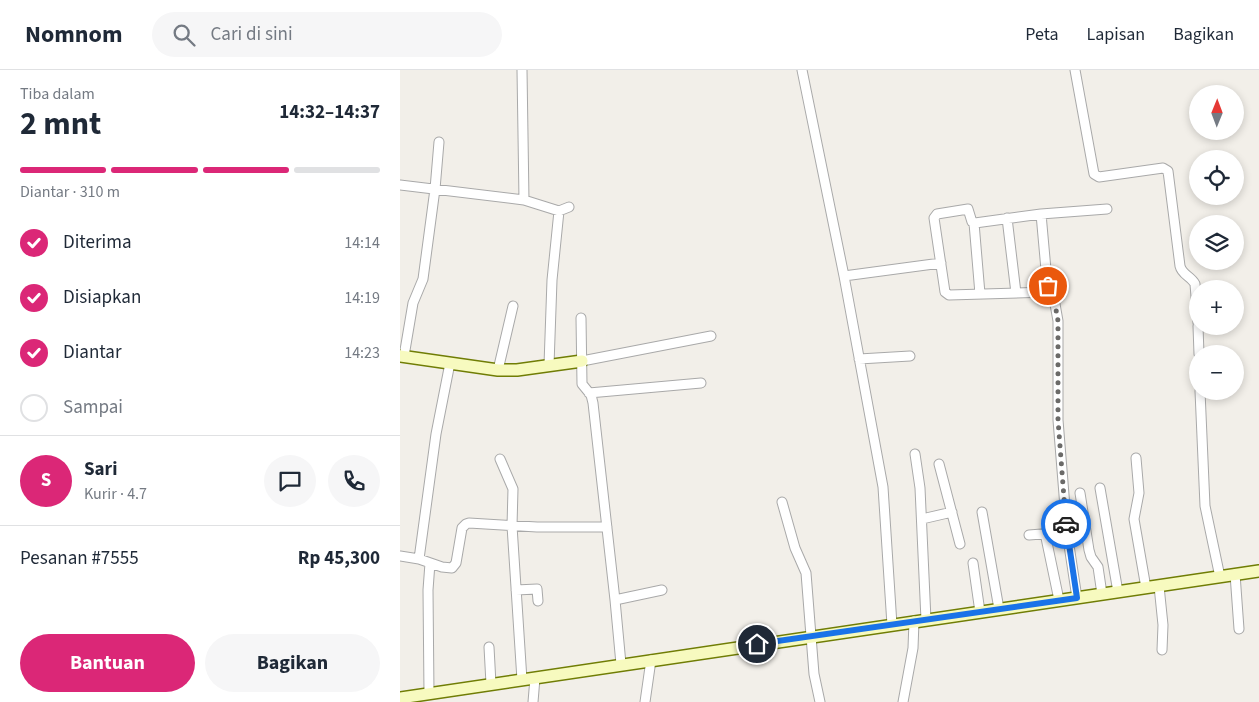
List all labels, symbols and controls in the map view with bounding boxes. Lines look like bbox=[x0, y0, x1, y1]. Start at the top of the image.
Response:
search box bbox=[152, 12, 502, 57]
text: Nomnom bbox=[25, 17, 122, 52]
icon: search bbox=[170, 21, 198, 49]
text: Cari di sini bbox=[210, 21, 293, 48]
text: Peta bbox=[1025, 22, 1058, 47]
text: Lapisan bbox=[1086, 22, 1145, 47]
text: Bagikan bbox=[1173, 22, 1234, 47]
text: Tiba dalam bbox=[20, 83, 95, 105]
north arrow bbox=[1189, 85, 1244, 140]
map controls bbox=[1189, 85, 1244, 400]
text: 14:32–14:37 bbox=[279, 99, 380, 126]
text: 2 mnt bbox=[20, 101, 101, 147]
button: locate bbox=[1189, 150, 1244, 205]
text: Diantar · 310 m bbox=[20, 181, 120, 203]
button: layers bbox=[1189, 215, 1244, 270]
icon: check bbox=[20, 229, 48, 257]
text: Diterima bbox=[63, 229, 132, 256]
text: 14:14 bbox=[344, 232, 380, 254]
pin bbox=[1027, 265, 1069, 307]
icon: bag bbox=[1034, 272, 1062, 300]
button: + bbox=[1189, 280, 1244, 335]
icon: check bbox=[20, 284, 48, 312]
text: Disiapkan bbox=[63, 284, 141, 311]
text: 14:19 bbox=[344, 287, 380, 309]
icon: check bbox=[20, 339, 48, 367]
text: Diantar bbox=[63, 339, 122, 366]
text: 14:23 bbox=[344, 342, 380, 364]
button: − bbox=[1189, 345, 1244, 400]
text: Sampai bbox=[63, 394, 123, 421]
button: chat bbox=[264, 455, 316, 507]
button: phone bbox=[328, 455, 380, 507]
text: Sari bbox=[84, 456, 117, 483]
text: S bbox=[41, 467, 51, 494]
text: Kurir · 4.7 bbox=[84, 483, 147, 505]
courier bbox=[1041, 499, 1091, 549]
icon: car bbox=[1052, 510, 1080, 538]
text: Pesanan #7555 bbox=[20, 545, 139, 572]
text: Rp 45,300 bbox=[298, 545, 380, 572]
pin bbox=[736, 623, 778, 665]
icon: home bbox=[743, 630, 771, 658]
button: Bantuan bbox=[20, 634, 195, 692]
button: Bagikan bbox=[205, 634, 380, 692]

